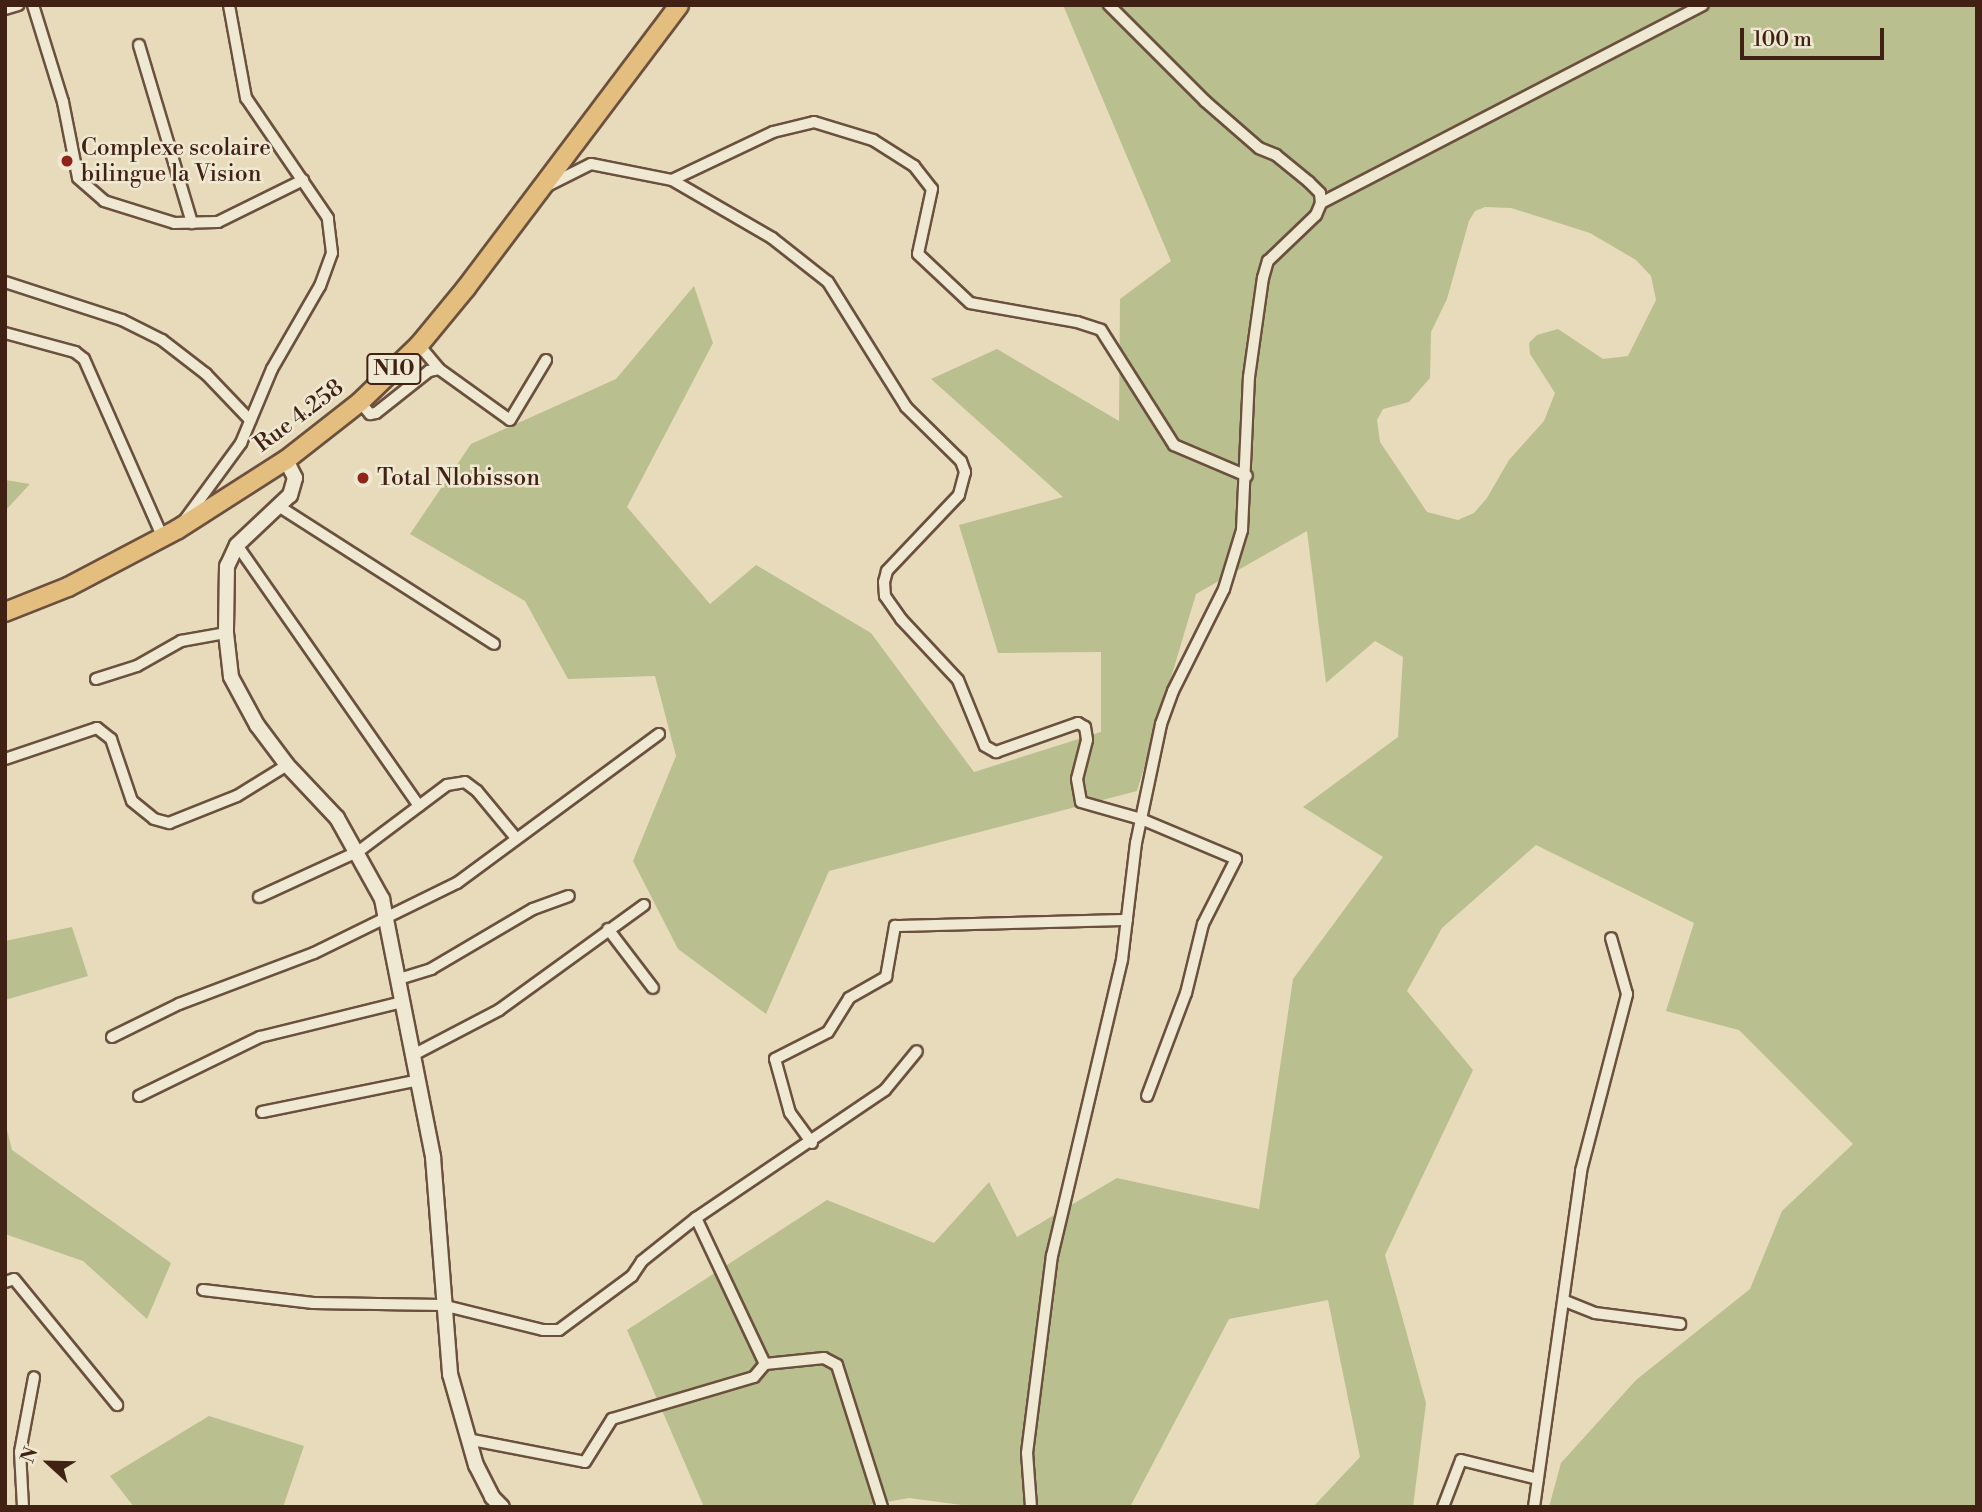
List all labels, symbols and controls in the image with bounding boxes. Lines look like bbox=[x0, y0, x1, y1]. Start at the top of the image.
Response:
scale bar bbox=[1744, 14, 1888, 58]
text: 100 m bbox=[1753, 27, 1812, 53]
place label: Complexe scolaire bilingue la Vision bbox=[81, 134, 271, 188]
marker: Complexe scolaire bilingue la Vision bbox=[59, 153, 75, 169]
road number: N10 bbox=[366, 352, 422, 386]
street label: Rue 4.258 bbox=[249, 374, 349, 458]
place label: Total Nlobisson bbox=[377, 464, 540, 492]
marker: Total Nlobisson bbox=[355, 470, 371, 486]
north arrow bbox=[14, 1428, 84, 1498]
text: N bbox=[16, 1444, 43, 1467]

